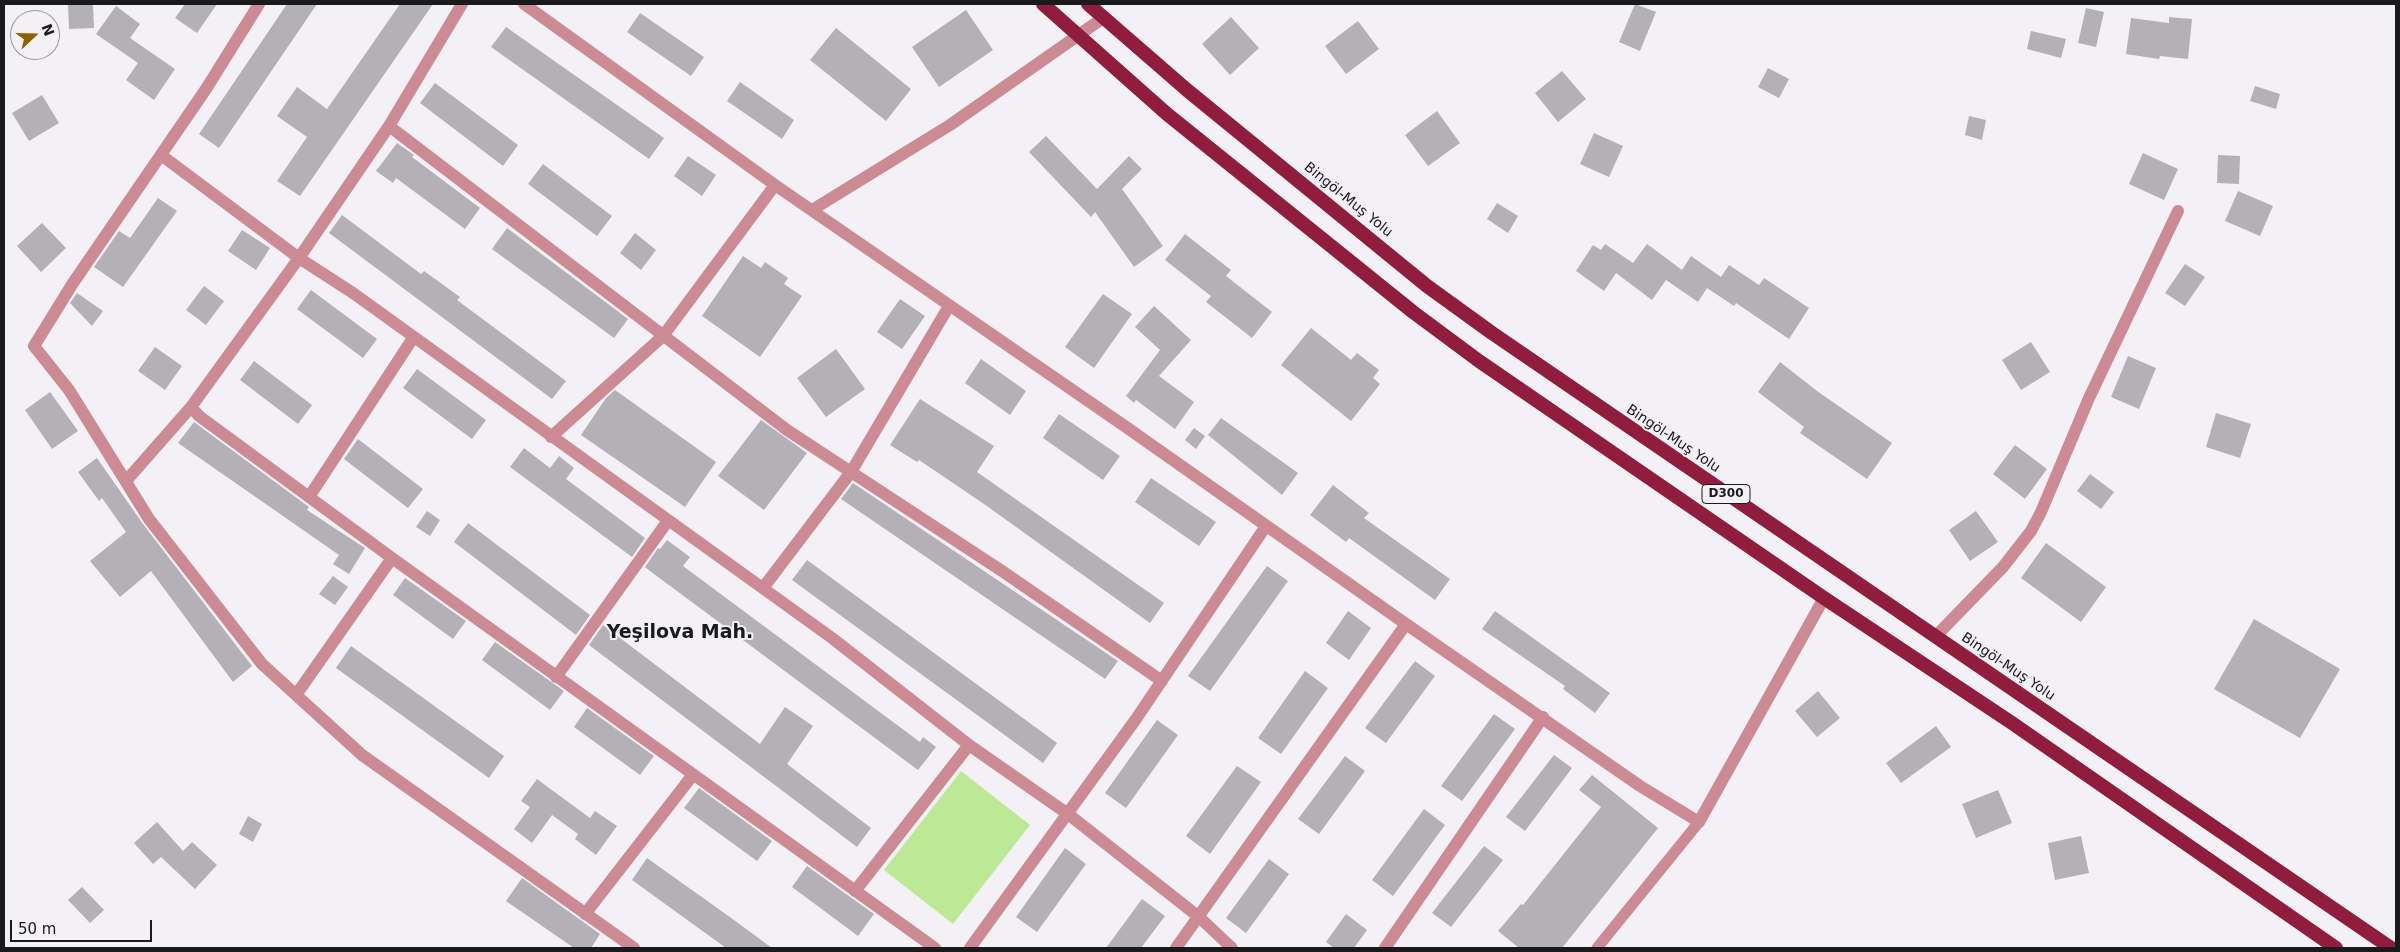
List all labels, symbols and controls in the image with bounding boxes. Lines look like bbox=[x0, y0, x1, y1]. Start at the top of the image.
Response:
north arrow bbox=[10, 10, 60, 60]
text: N bbox=[39, 22, 58, 38]
street label: Bingöl-Muş Yolu bbox=[1300, 159, 1396, 241]
street label: Bingöl-Muş Yolu bbox=[1623, 401, 1723, 477]
road number: D300 bbox=[1702, 484, 1750, 504]
district label: Yeşilova Mah. bbox=[607, 622, 753, 644]
street label: Bingöl-Muş Yolu bbox=[1958, 629, 2058, 705]
scale bar bbox=[12, 910, 155, 942]
text: 50 m bbox=[18, 920, 56, 938]

